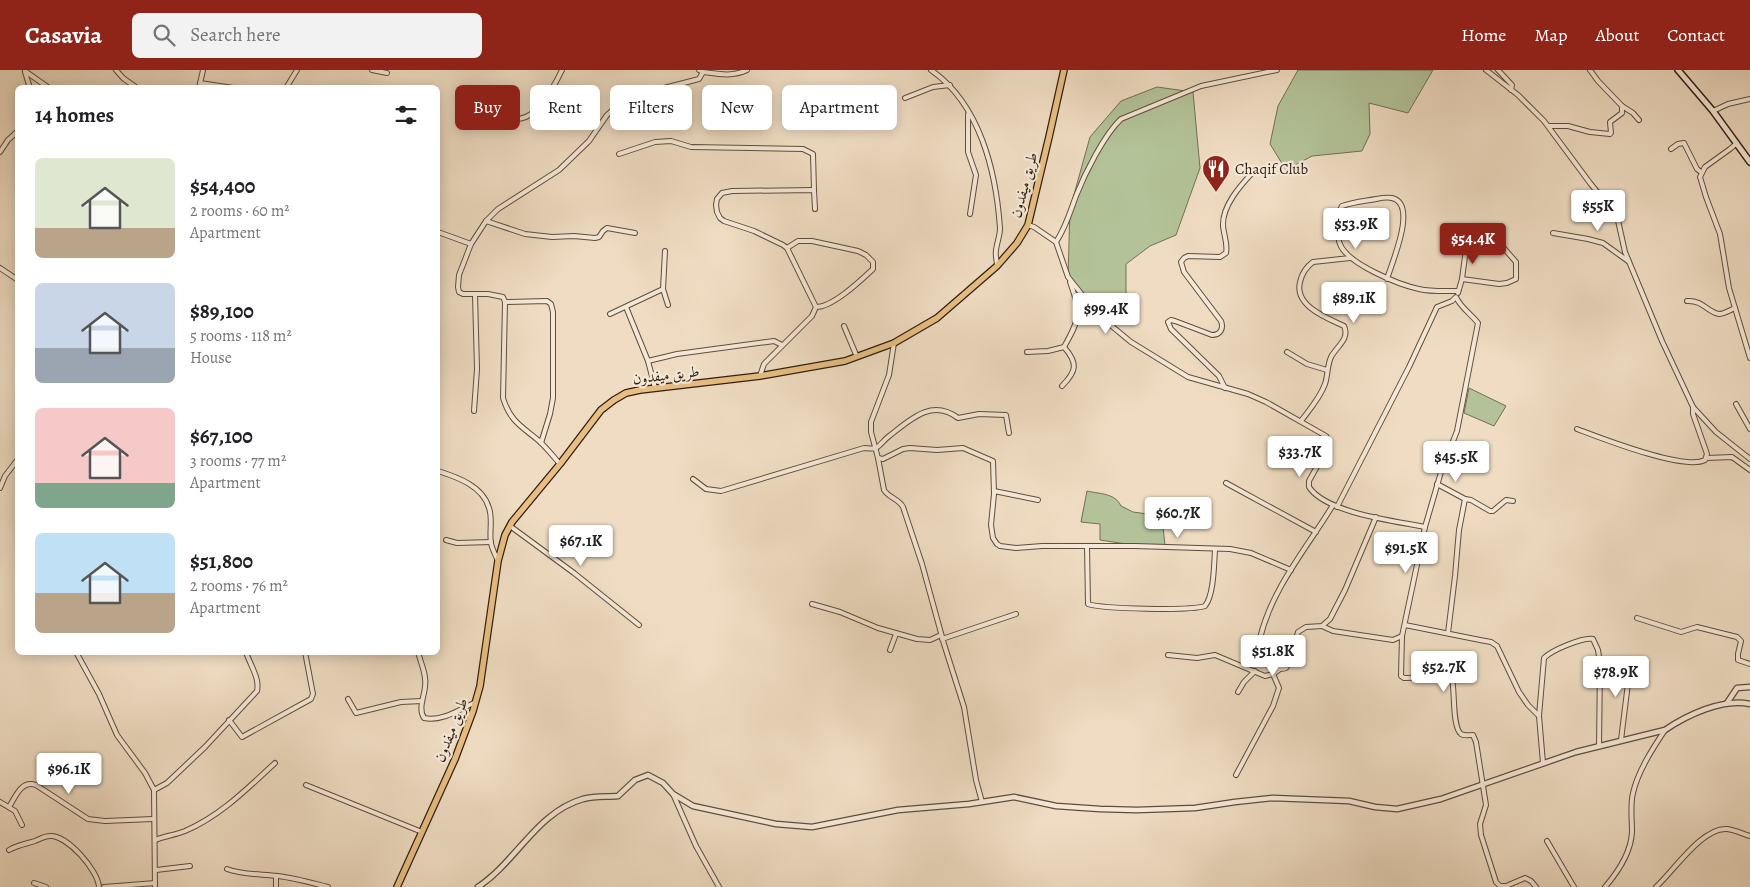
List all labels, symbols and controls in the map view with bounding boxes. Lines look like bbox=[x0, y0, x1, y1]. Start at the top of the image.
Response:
search box bbox=[132, 13, 482, 58]
text: Casavia bbox=[25, 19, 102, 51]
icon: search bbox=[150, 21, 178, 49]
text: Search here bbox=[190, 22, 281, 48]
text: Home bbox=[1461, 23, 1506, 47]
text: Map bbox=[1534, 23, 1567, 47]
text: About bbox=[1595, 23, 1639, 47]
text: Contact bbox=[1667, 23, 1725, 47]
chip: Buy bbox=[455, 85, 520, 130]
chip: Rent bbox=[530, 85, 600, 130]
chip: Filters bbox=[610, 85, 692, 130]
chip: New bbox=[702, 85, 772, 130]
chip: Apartment bbox=[782, 85, 897, 130]
text: 14 homes bbox=[35, 101, 114, 129]
icon: filters bbox=[392, 101, 420, 129]
street label: طريق ميفدون bbox=[1006, 150, 1042, 220]
restaurant icon: Chaqif Club bbox=[1201, 154, 1231, 193]
place label: Chaqif Club bbox=[1235, 159, 1308, 179]
text: $54,400 bbox=[190, 172, 255, 200]
icon: home bbox=[75, 178, 135, 238]
pin: $55K bbox=[1568, 190, 1628, 232]
text: $55K bbox=[1582, 195, 1614, 217]
text: 2 rooms · 60 m² bbox=[190, 200, 290, 222]
pin: $53.9K bbox=[1315, 208, 1397, 250]
text: $53.9K bbox=[1334, 213, 1378, 235]
text: Apartment bbox=[190, 222, 261, 244]
pin: $54.4K bbox=[1432, 222, 1514, 265]
text: $54.4K bbox=[1451, 228, 1495, 250]
pin: $89.1K bbox=[1313, 282, 1395, 324]
text: $89.1K bbox=[1332, 287, 1376, 309]
pin: $99.4K bbox=[1065, 292, 1147, 335]
text: $89,100 bbox=[190, 297, 254, 325]
text: $99.4K bbox=[1084, 298, 1128, 320]
icon: home bbox=[75, 303, 135, 363]
text: 5 rooms · 118 m² bbox=[190, 325, 292, 347]
text: House bbox=[190, 347, 232, 369]
street label: طريق ميفدون bbox=[631, 361, 701, 389]
text: $67,100 bbox=[190, 422, 253, 450]
icon: home bbox=[75, 428, 135, 488]
pin: $33.7K bbox=[1259, 436, 1341, 478]
pin: $45.5K bbox=[1415, 440, 1497, 483]
text: $33.7K bbox=[1279, 441, 1321, 463]
text: $45.5K bbox=[1434, 446, 1478, 468]
text: 3 rooms · 77 m² bbox=[190, 450, 286, 472]
text: Apartment bbox=[190, 472, 261, 494]
pin: $60.7K bbox=[1137, 496, 1219, 539]
text: $60.7K bbox=[1156, 502, 1200, 524]
pin: $67.1K bbox=[540, 524, 622, 567]
text: $67.1K bbox=[560, 530, 602, 552]
pin: $91.5K bbox=[1365, 532, 1447, 574]
text: $91.5K bbox=[1385, 537, 1427, 559]
text: $51,800 bbox=[190, 547, 253, 575]
icon: home bbox=[75, 553, 135, 613]
text: 2 rooms · 76 m² bbox=[190, 575, 288, 597]
text: Apartment bbox=[190, 597, 261, 619]
pin: $51.8K bbox=[1232, 634, 1314, 677]
text: $51.8K bbox=[1252, 640, 1294, 662]
pin: $52.7K bbox=[1403, 650, 1485, 693]
text: $52.7K bbox=[1422, 656, 1466, 678]
pin: $78.9K bbox=[1575, 656, 1657, 698]
text: $78.9K bbox=[1594, 661, 1638, 683]
street label: طريق ميفدون bbox=[430, 695, 472, 765]
pin: $96.1K bbox=[28, 752, 110, 795]
text: $96.1K bbox=[48, 758, 90, 780]

